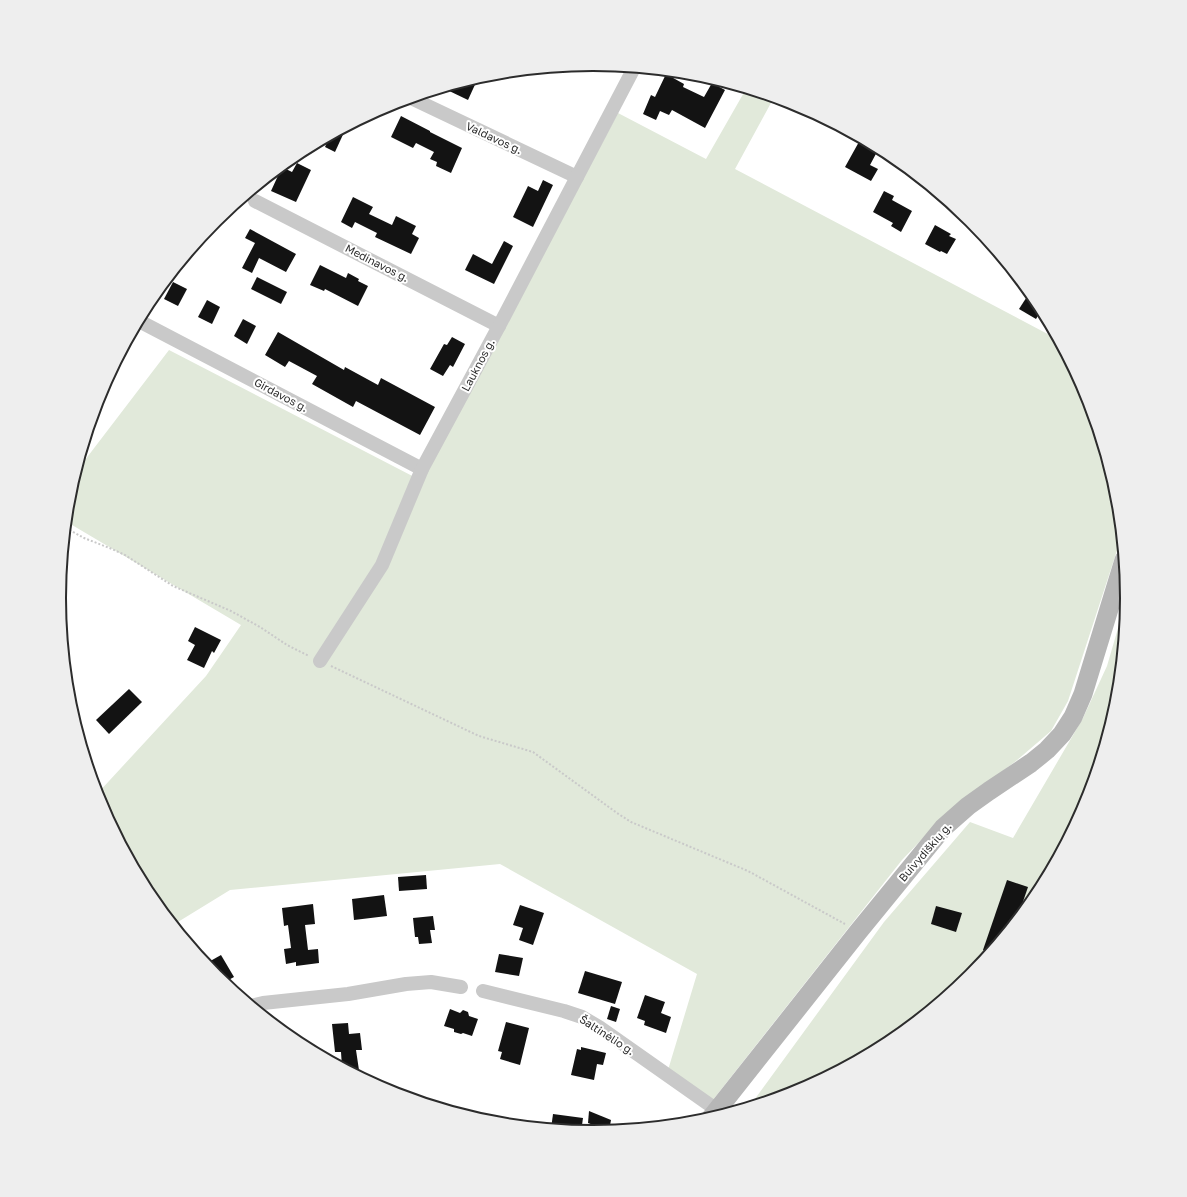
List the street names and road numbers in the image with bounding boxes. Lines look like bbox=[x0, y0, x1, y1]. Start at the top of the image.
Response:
street label: Valdavos g. bbox=[464, 119, 524, 156]
street label: Medinavos g. bbox=[343, 241, 411, 284]
street label: Lauknos g. bbox=[458, 336, 497, 393]
street label: Girdavos g. bbox=[252, 375, 310, 414]
street label: Buivydiškių g. bbox=[896, 820, 954, 884]
street label: Šaltinėlio g. bbox=[577, 1012, 637, 1057]

